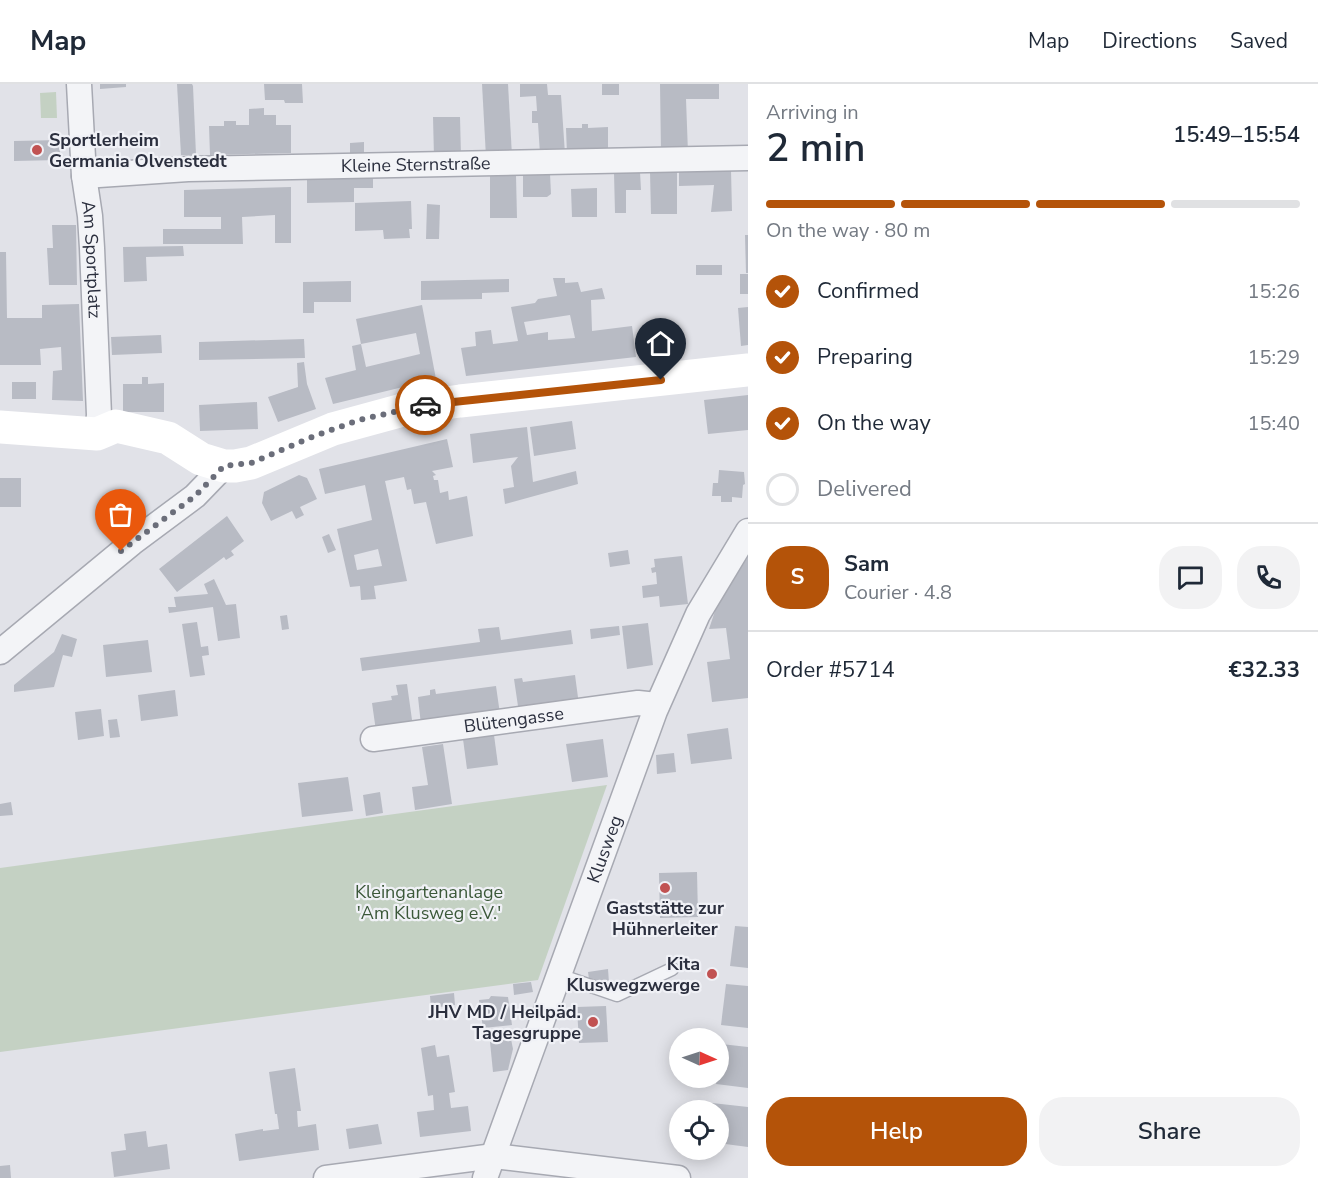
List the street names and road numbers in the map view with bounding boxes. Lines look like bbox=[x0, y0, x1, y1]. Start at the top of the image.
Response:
street label: Kleine Sternstraße bbox=[341, 151, 491, 178]
street label: Am Sportplatz bbox=[76, 199, 107, 319]
street label: Blütengasse bbox=[462, 701, 565, 739]
street label: Klusweg bbox=[581, 812, 628, 886]

